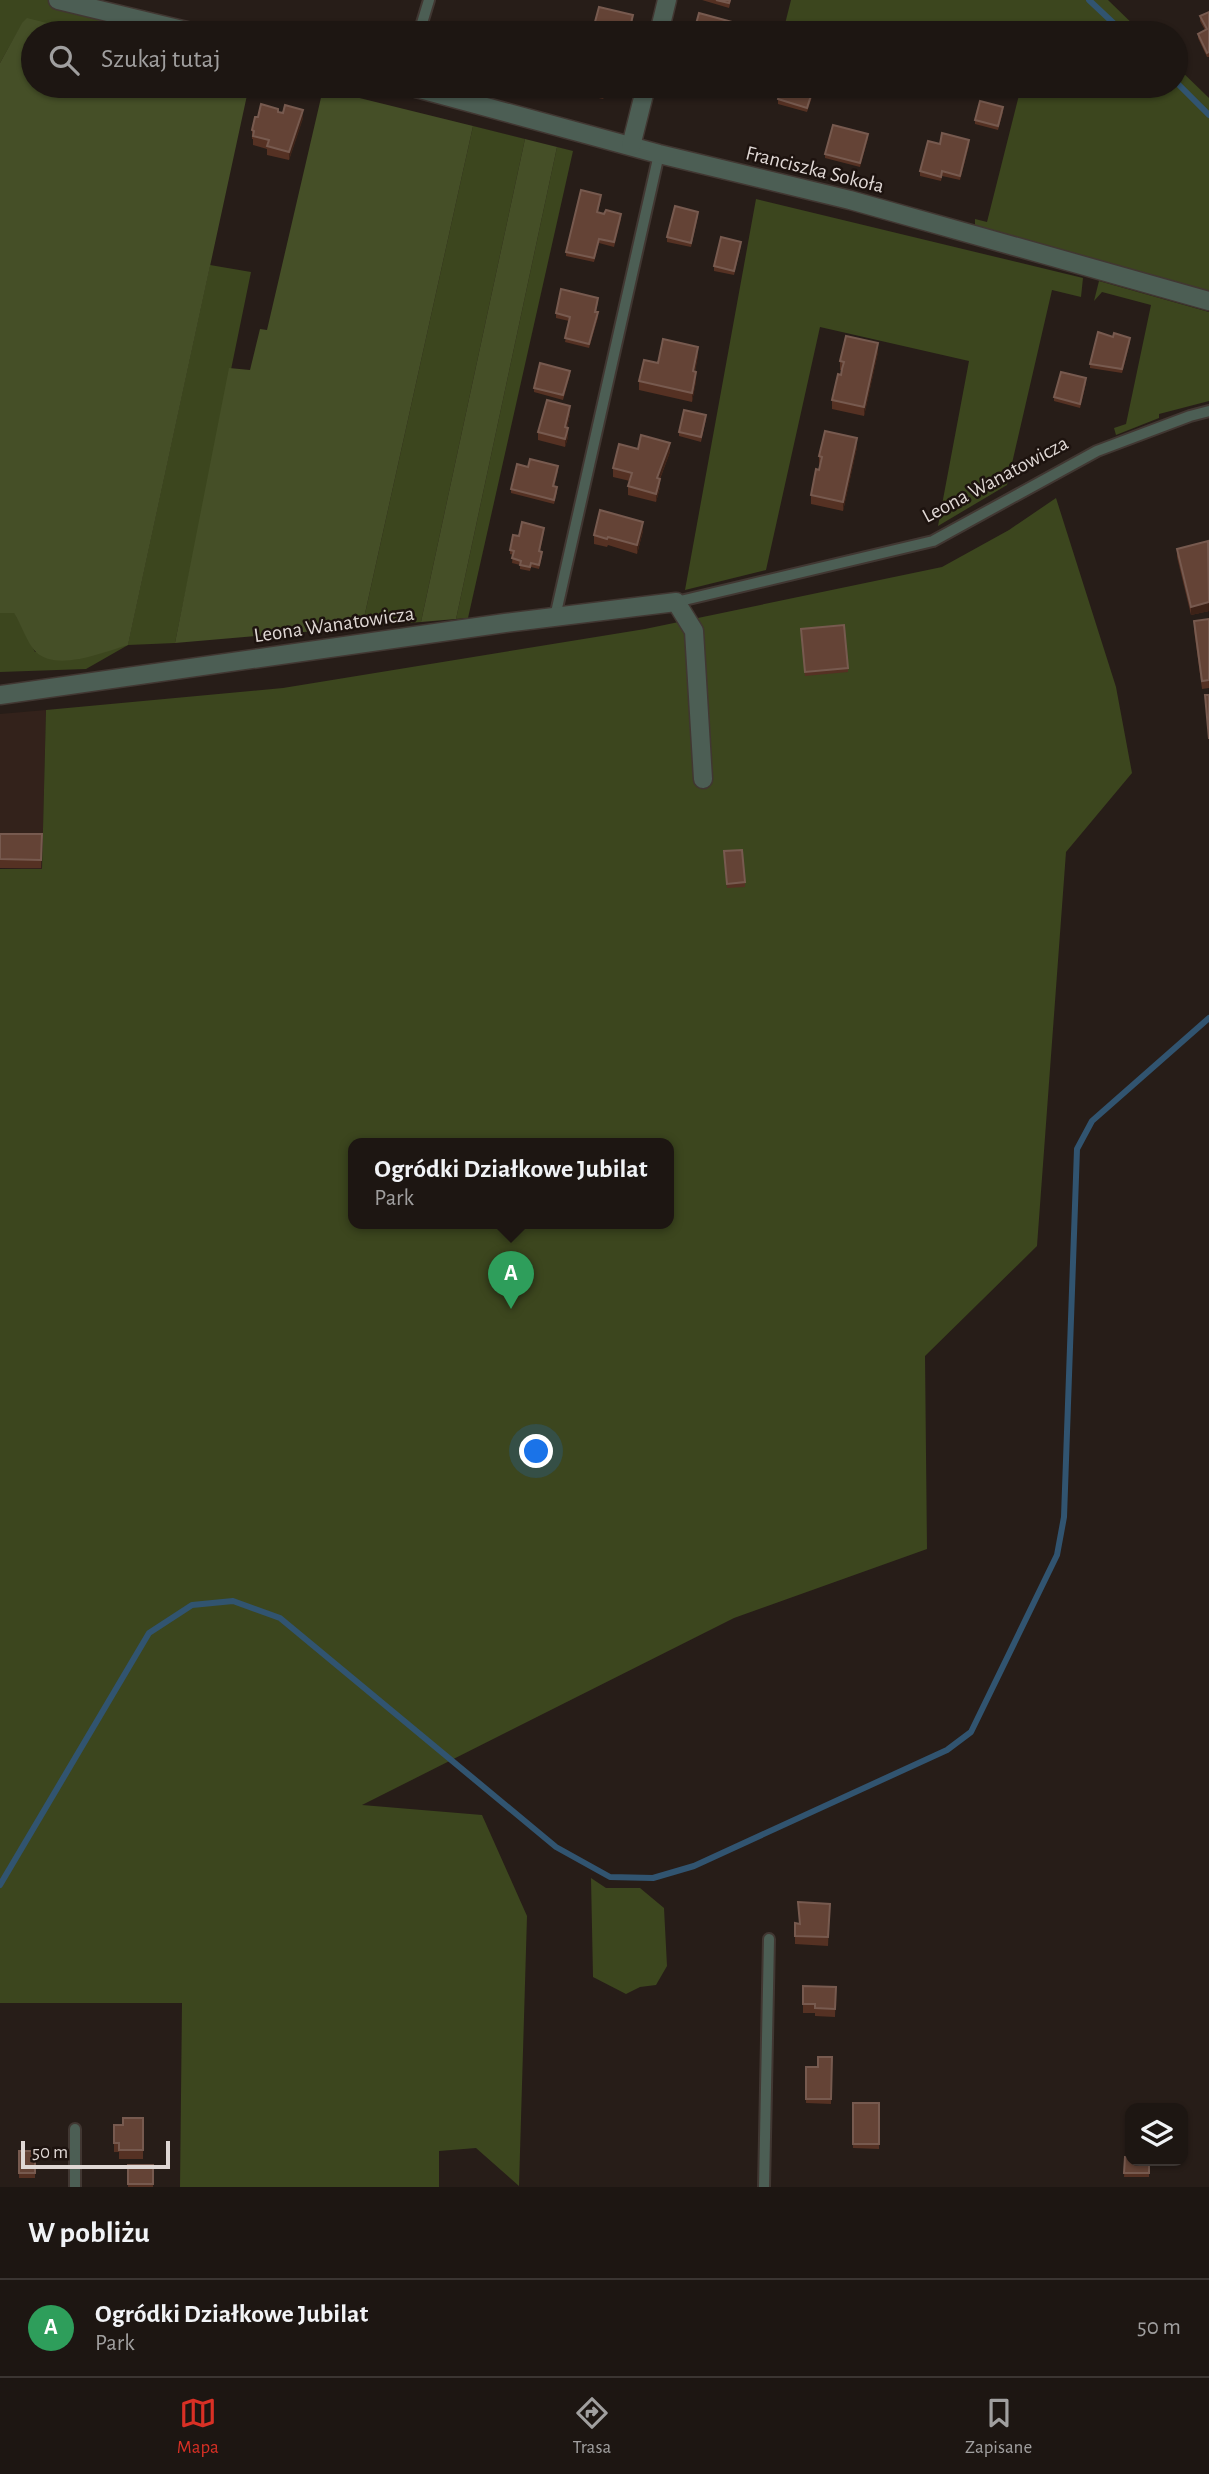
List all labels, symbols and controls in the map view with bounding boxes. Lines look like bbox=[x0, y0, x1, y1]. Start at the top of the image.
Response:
search box bbox=[21, 21, 1188, 98]
icon: search bbox=[45, 41, 83, 79]
text: Szukaj tutaj bbox=[101, 46, 221, 72]
street label: Franciszka Sokoła bbox=[744, 142, 886, 197]
street label: Leona Wanatowicza bbox=[919, 432, 1072, 527]
street label: Leona Wanatowicza bbox=[252, 603, 416, 646]
popup bbox=[348, 1138, 674, 1229]
text: Ogródki Działkowe Jubilat bbox=[374, 1156, 648, 1182]
text: Park bbox=[374, 1187, 414, 1210]
pin: A bbox=[488, 1251, 534, 1309]
your location bbox=[519, 1434, 553, 1468]
map controls bbox=[1125, 2103, 1188, 2166]
button: layers bbox=[1125, 2103, 1188, 2166]
scale bar bbox=[21, 2138, 170, 2170]
text: 50 m bbox=[32, 2143, 68, 2162]
text: W pobliżu bbox=[28, 2218, 150, 2248]
text: Ogródki Działkowe Jubilat bbox=[95, 2301, 368, 2327]
text: A bbox=[44, 2316, 58, 2339]
text: 50 m bbox=[1137, 2316, 1181, 2339]
text: Park bbox=[95, 2332, 135, 2355]
tab: Mapa bbox=[177, 2394, 219, 2459]
tab: Trasa bbox=[573, 2394, 611, 2459]
tab: Zapisane bbox=[965, 2394, 1032, 2459]

